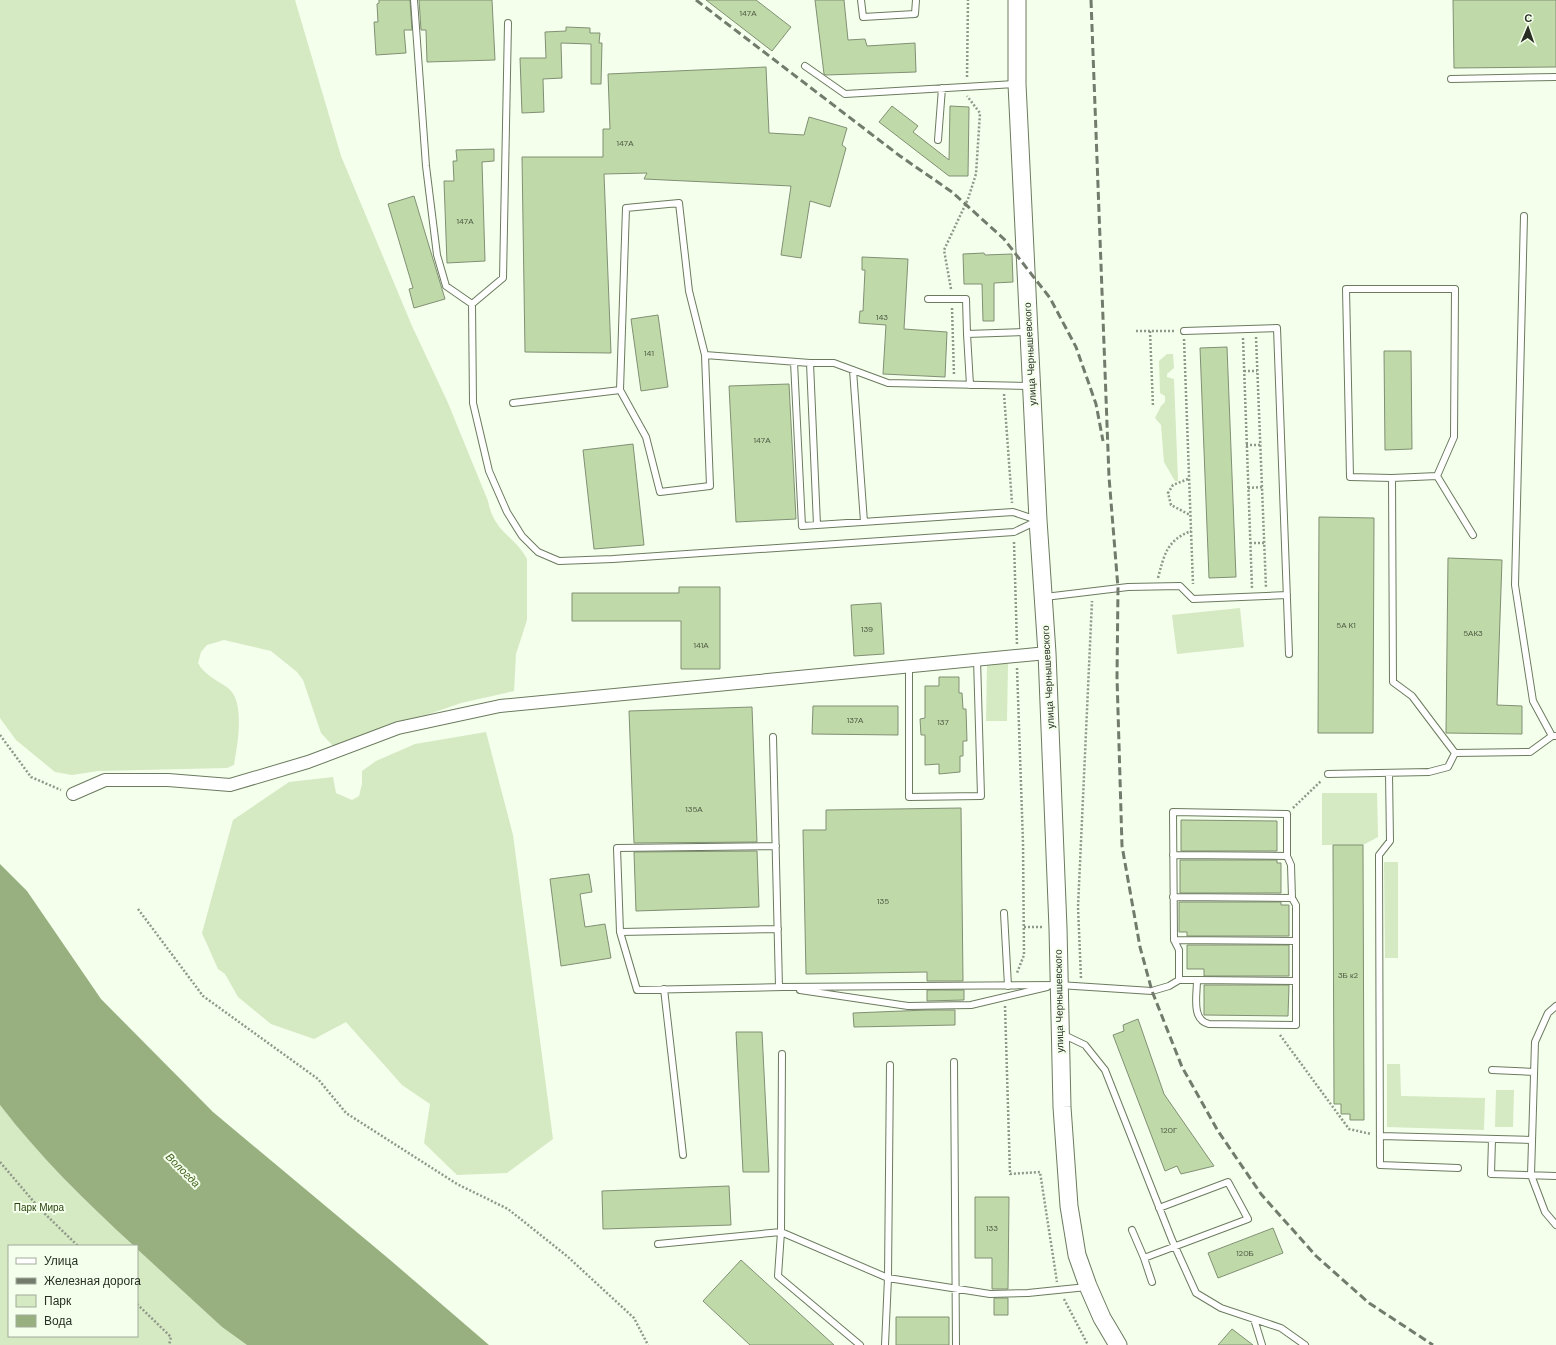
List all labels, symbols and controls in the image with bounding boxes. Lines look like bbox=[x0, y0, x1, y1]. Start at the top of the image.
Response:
house number: 147А bbox=[740, 8, 757, 18]
north arrow bbox=[1508, 8, 1548, 48]
text: С bbox=[1524, 11, 1533, 25]
house number: 147А bbox=[617, 138, 634, 148]
house number: 147А bbox=[457, 216, 474, 226]
street label: улица Чернышевского bbox=[1021, 302, 1039, 406]
house number: 143 bbox=[876, 312, 888, 322]
house number: 141 bbox=[644, 348, 654, 358]
house number: 147А bbox=[754, 435, 771, 445]
house number: 5А К1 bbox=[1336, 620, 1356, 630]
house number: 139 bbox=[861, 624, 873, 634]
street label: улица Чернышевского bbox=[1039, 625, 1057, 729]
house number: 5АК3 bbox=[1463, 628, 1483, 638]
house number: 141А bbox=[693, 640, 709, 650]
house number: 137А bbox=[847, 715, 864, 725]
house number: 137 bbox=[937, 717, 949, 727]
house number: 135А bbox=[685, 804, 703, 814]
house number: 135 bbox=[877, 896, 889, 906]
street label: улица Чернышевского bbox=[1052, 949, 1066, 1053]
house number: 3Б к2 bbox=[1338, 970, 1358, 980]
house number: 120Г bbox=[1161, 1125, 1178, 1135]
water label: Вологда bbox=[163, 1150, 203, 1190]
park label: Парк Мира bbox=[14, 1201, 65, 1214]
house number: 133 bbox=[986, 1223, 998, 1233]
legend bbox=[8, 1245, 138, 1337]
house number: 120Б bbox=[1236, 1248, 1254, 1258]
text: Улица bbox=[44, 1253, 78, 1269]
text: Железная дорога bbox=[44, 1273, 141, 1289]
text: Парк bbox=[44, 1293, 72, 1309]
text: Вода bbox=[44, 1313, 72, 1329]

